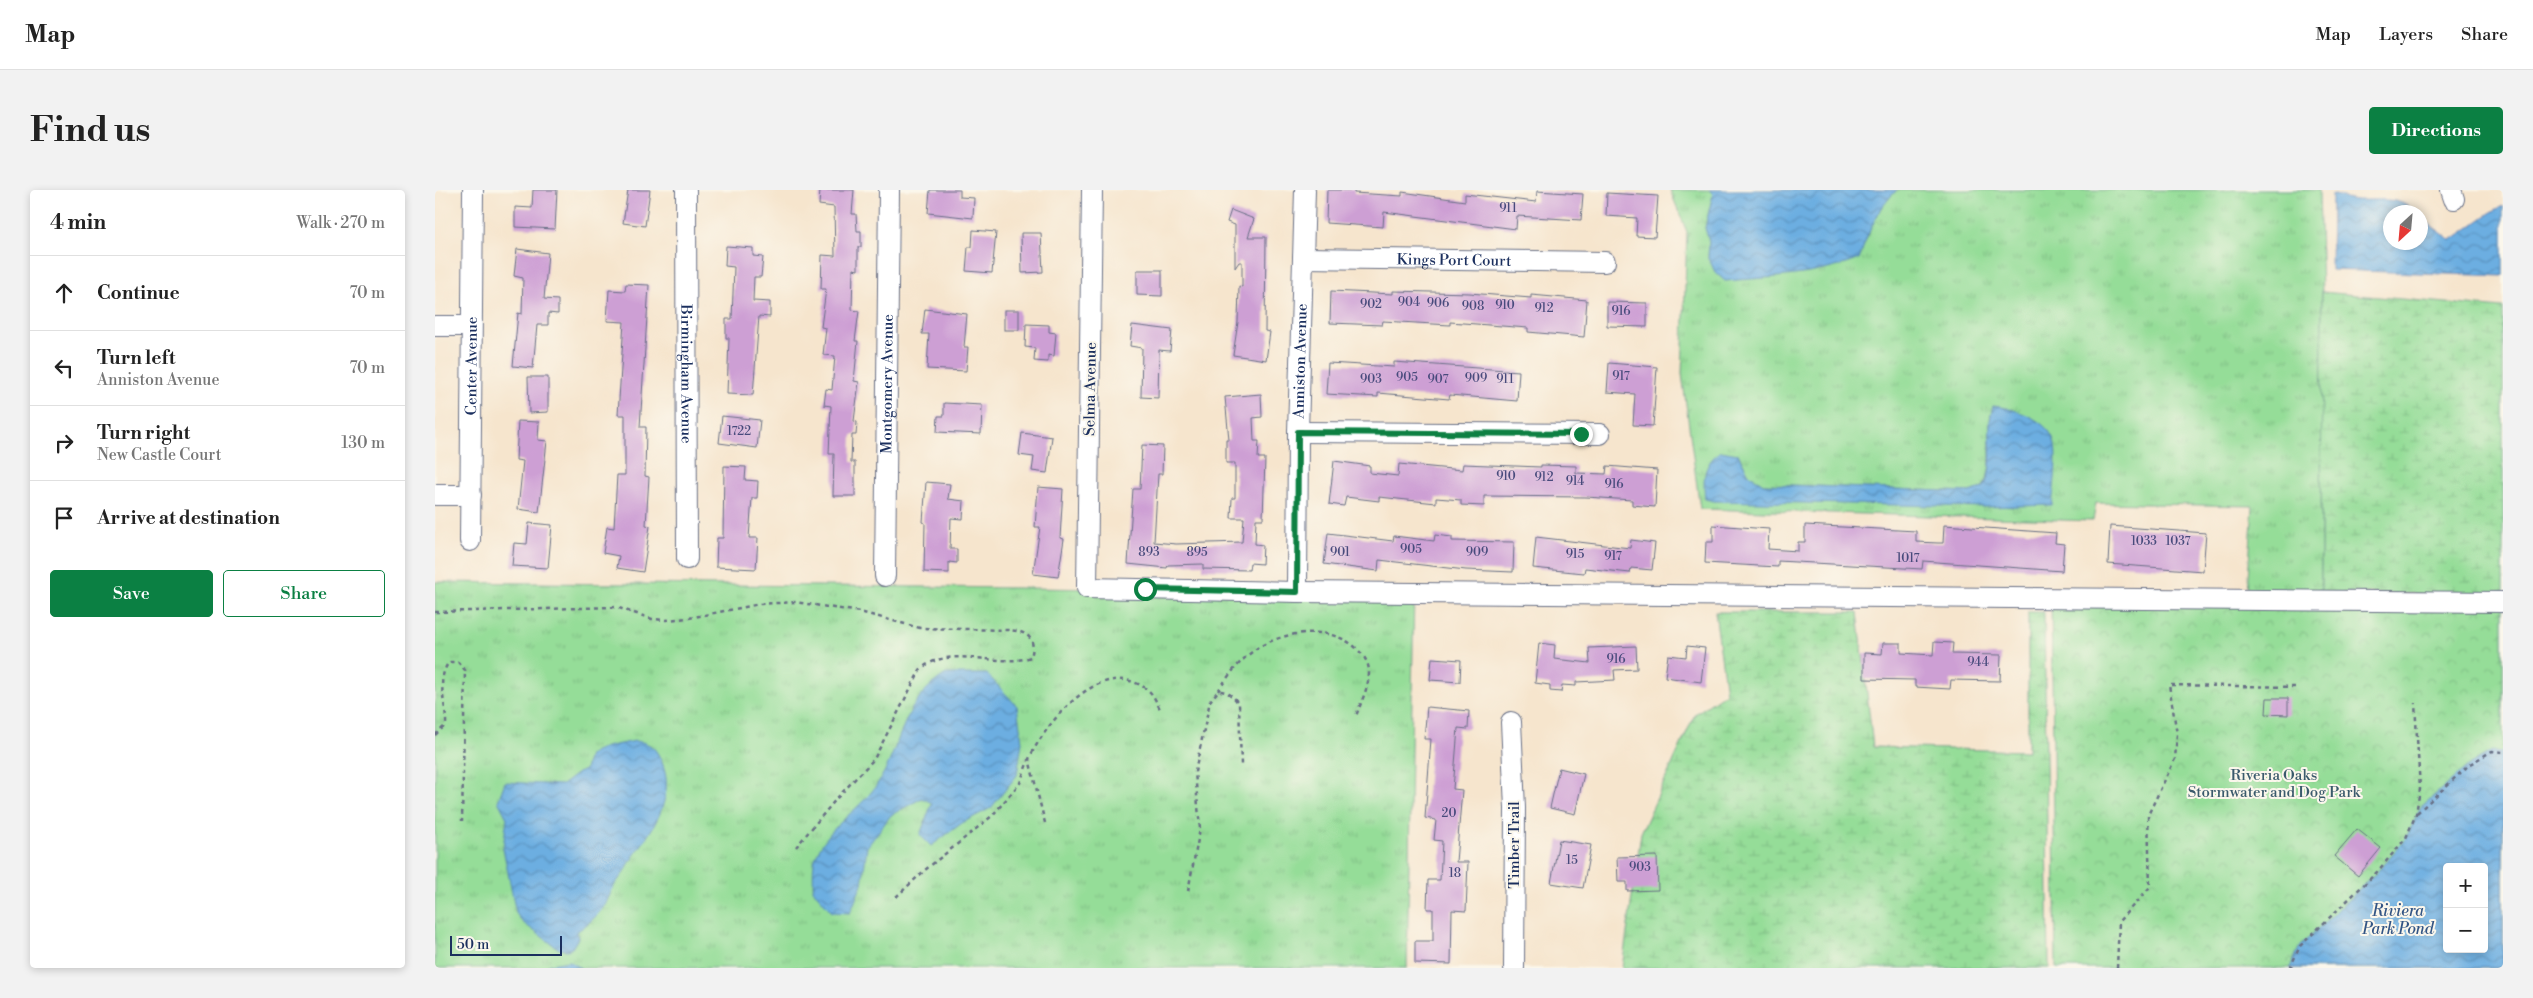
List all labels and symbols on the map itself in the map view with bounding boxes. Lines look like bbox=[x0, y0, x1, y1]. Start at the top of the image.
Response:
house number: 911 bbox=[1499, 201, 1518, 216]
north arrow bbox=[2383, 205, 2428, 250]
street label: Kings Port Court bbox=[1396, 250, 1512, 271]
house number: 904 bbox=[1398, 295, 1420, 310]
house number: 906 bbox=[1427, 296, 1449, 311]
house number: 902 bbox=[1360, 297, 1382, 312]
house number: 910 bbox=[1495, 298, 1515, 313]
house number: 908 bbox=[1462, 299, 1484, 314]
house number: 912 bbox=[1534, 301, 1554, 316]
street label: Birmingham Avenue bbox=[676, 303, 696, 444]
street label: Anniston Avenue bbox=[1289, 303, 1312, 420]
house number: 916 bbox=[1612, 304, 1630, 319]
street label: Montgomery Avenue bbox=[877, 314, 898, 454]
street label: Center Avenue bbox=[462, 317, 482, 415]
street label: Selma Avenue bbox=[1080, 342, 1101, 436]
house number: 917 bbox=[1612, 369, 1630, 384]
house number: 905 bbox=[1396, 370, 1418, 385]
house number: 909 bbox=[1465, 371, 1487, 386]
house number: 903 bbox=[1360, 372, 1382, 387]
house number: 907 bbox=[1427, 372, 1449, 387]
house number: 911 bbox=[1496, 372, 1515, 387]
route end bbox=[1570, 423, 1593, 446]
house number: 1722 bbox=[727, 424, 751, 439]
house number: 910 bbox=[1496, 469, 1516, 484]
house number: 912 bbox=[1534, 470, 1554, 485]
house number: 914 bbox=[1566, 474, 1584, 489]
house number: 916 bbox=[1605, 477, 1623, 492]
house number: 1033 bbox=[2131, 534, 2157, 549]
house number: 1037 bbox=[2165, 534, 2191, 549]
house number: 905 bbox=[1400, 542, 1422, 557]
house number: 893 bbox=[1138, 545, 1160, 560]
house number: 895 bbox=[1186, 545, 1208, 560]
house number: 901 bbox=[1330, 545, 1351, 560]
house number: 909 bbox=[1466, 545, 1488, 560]
house number: 915 bbox=[1566, 547, 1585, 562]
house number: 917 bbox=[1604, 549, 1622, 564]
house number: 1017 bbox=[1897, 551, 1919, 566]
route start bbox=[1134, 578, 1157, 601]
house number: 916 bbox=[1607, 652, 1625, 667]
house number: 944 bbox=[1967, 655, 1989, 670]
park label: Riveria Oaks Stormwater and Dog Park bbox=[2188, 766, 2361, 802]
street label: Timber Trail bbox=[1505, 801, 1524, 889]
house number: 20 bbox=[1442, 806, 1456, 821]
house number: 15 bbox=[1566, 853, 1578, 868]
house number: 903 bbox=[1629, 860, 1651, 875]
house number: 18 bbox=[1449, 866, 1461, 881]
water label: Riviera Park Pond bbox=[2361, 901, 2435, 939]
scale bar bbox=[450, 933, 563, 956]

